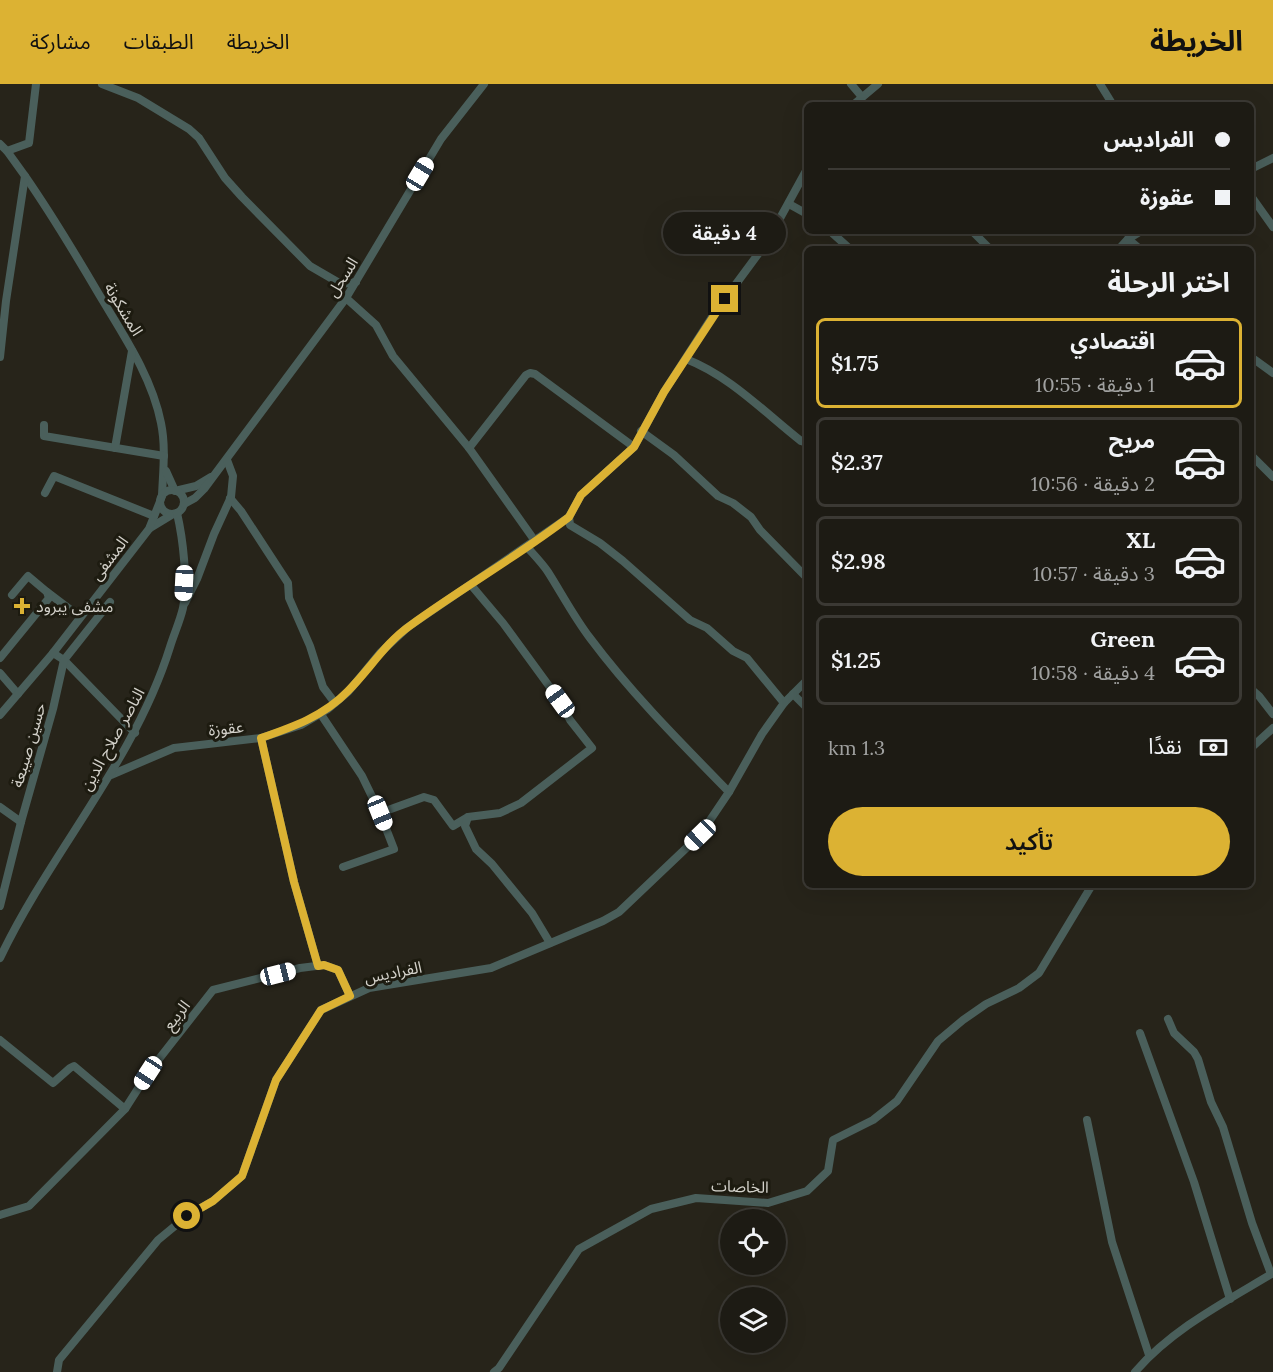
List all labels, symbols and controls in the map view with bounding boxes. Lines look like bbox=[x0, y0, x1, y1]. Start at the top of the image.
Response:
text: الخريطة bbox=[1150, 23, 1243, 59]
text: مشاركة bbox=[30, 28, 91, 55]
text: الطبقات bbox=[124, 28, 194, 55]
text: الخريطة bbox=[227, 28, 290, 55]
text: الفراديس bbox=[1104, 125, 1194, 153]
car bbox=[403, 154, 437, 194]
text: عقوزة bbox=[1140, 183, 1194, 211]
callout: 4 دقيقة bbox=[664, 212, 786, 254]
text: 4 دقيقة bbox=[692, 220, 757, 245]
street label: السحل bbox=[322, 253, 362, 301]
text: اختر الرحلة bbox=[1108, 265, 1230, 299]
street label: المشكونة bbox=[100, 279, 148, 339]
route end bbox=[711, 285, 738, 312]
text: اقتصادي bbox=[1070, 327, 1155, 355]
icon: car bbox=[1173, 336, 1227, 390]
text: $1.75 bbox=[831, 349, 879, 377]
text: 1 دقيقة · 10:55 bbox=[1035, 372, 1155, 397]
text: مريح bbox=[1109, 426, 1155, 454]
icon: car bbox=[1173, 435, 1227, 489]
text: $2.37 bbox=[831, 448, 883, 476]
text: 2 دقيقة · 10:56 bbox=[1031, 471, 1155, 496]
text: XL bbox=[1126, 526, 1155, 554]
street label: المشفى bbox=[86, 532, 132, 584]
icon: car bbox=[1173, 534, 1227, 588]
text: $2.98 bbox=[831, 547, 886, 575]
text: 3 دقيقة · 10:57 bbox=[1033, 561, 1155, 586]
car bbox=[174, 565, 194, 601]
place label: مشفى يبرود bbox=[36, 596, 113, 616]
marker: مشفى يبرود bbox=[13, 597, 31, 615]
text: Green bbox=[1090, 625, 1155, 653]
icon: car bbox=[1173, 633, 1227, 687]
text: $1.25 bbox=[831, 646, 881, 674]
text: 4 دقيقة · 10:58 bbox=[1031, 660, 1155, 685]
car bbox=[542, 681, 578, 721]
street label: الناصر صلاح الدين bbox=[75, 684, 151, 795]
street label: حسين صيبعة bbox=[6, 700, 50, 790]
street label: عقوزة bbox=[207, 716, 245, 740]
icon: cash bbox=[1197, 731, 1230, 764]
text: نقدًا bbox=[1148, 732, 1182, 760]
text: 1.3 km bbox=[828, 735, 885, 760]
car bbox=[365, 793, 395, 833]
button: تأكيد bbox=[828, 807, 1230, 876]
car bbox=[681, 816, 719, 854]
street label: الفراديس bbox=[362, 957, 424, 987]
car bbox=[258, 961, 298, 987]
street label: الربيع bbox=[158, 996, 196, 1036]
car bbox=[131, 1053, 165, 1093]
street label: الخاصات bbox=[711, 1175, 769, 1197]
route start bbox=[173, 1202, 200, 1229]
map controls bbox=[720, 1209, 786, 1353]
button: locate bbox=[720, 1209, 786, 1275]
button: layers bbox=[720, 1287, 786, 1353]

